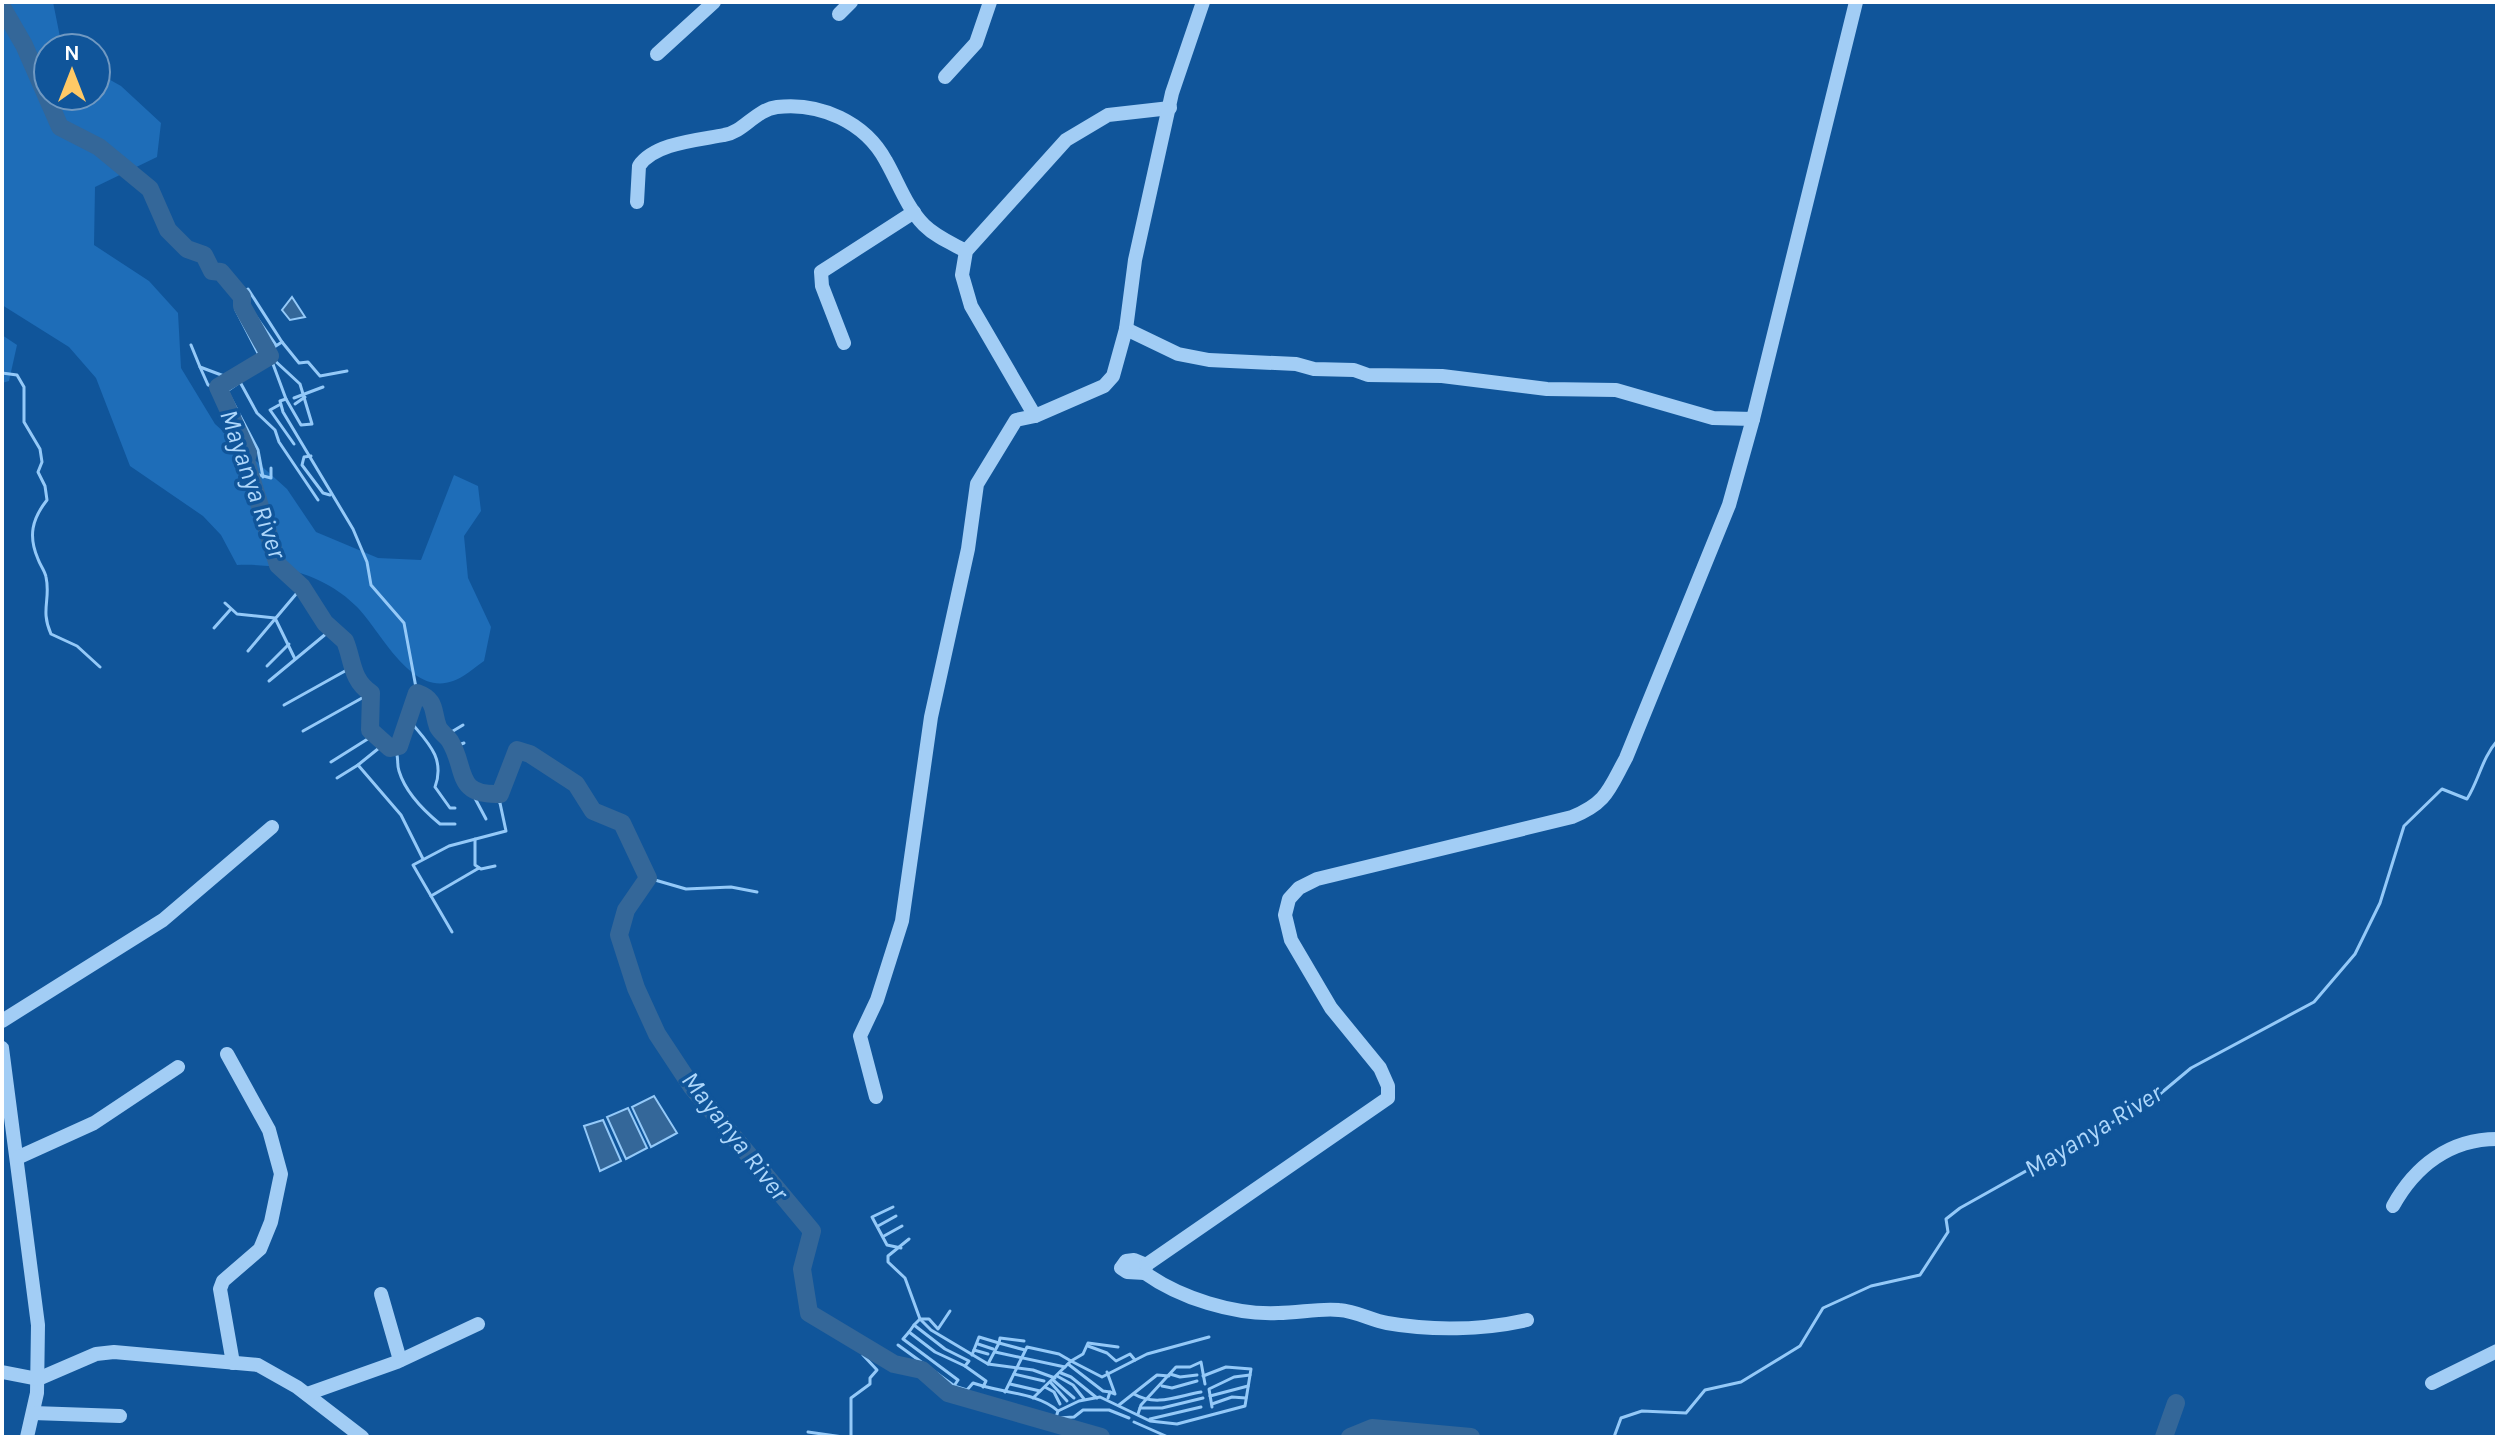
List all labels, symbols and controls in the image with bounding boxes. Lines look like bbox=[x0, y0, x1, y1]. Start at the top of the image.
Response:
north arrow bbox=[32, 32, 112, 112]
text: N bbox=[64, 40, 80, 66]
water label: Mayanya River bbox=[213, 405, 293, 564]
water label: Mayanya River bbox=[675, 1065, 796, 1208]
water label: Mayanya River bbox=[2018, 1077, 2169, 1184]

